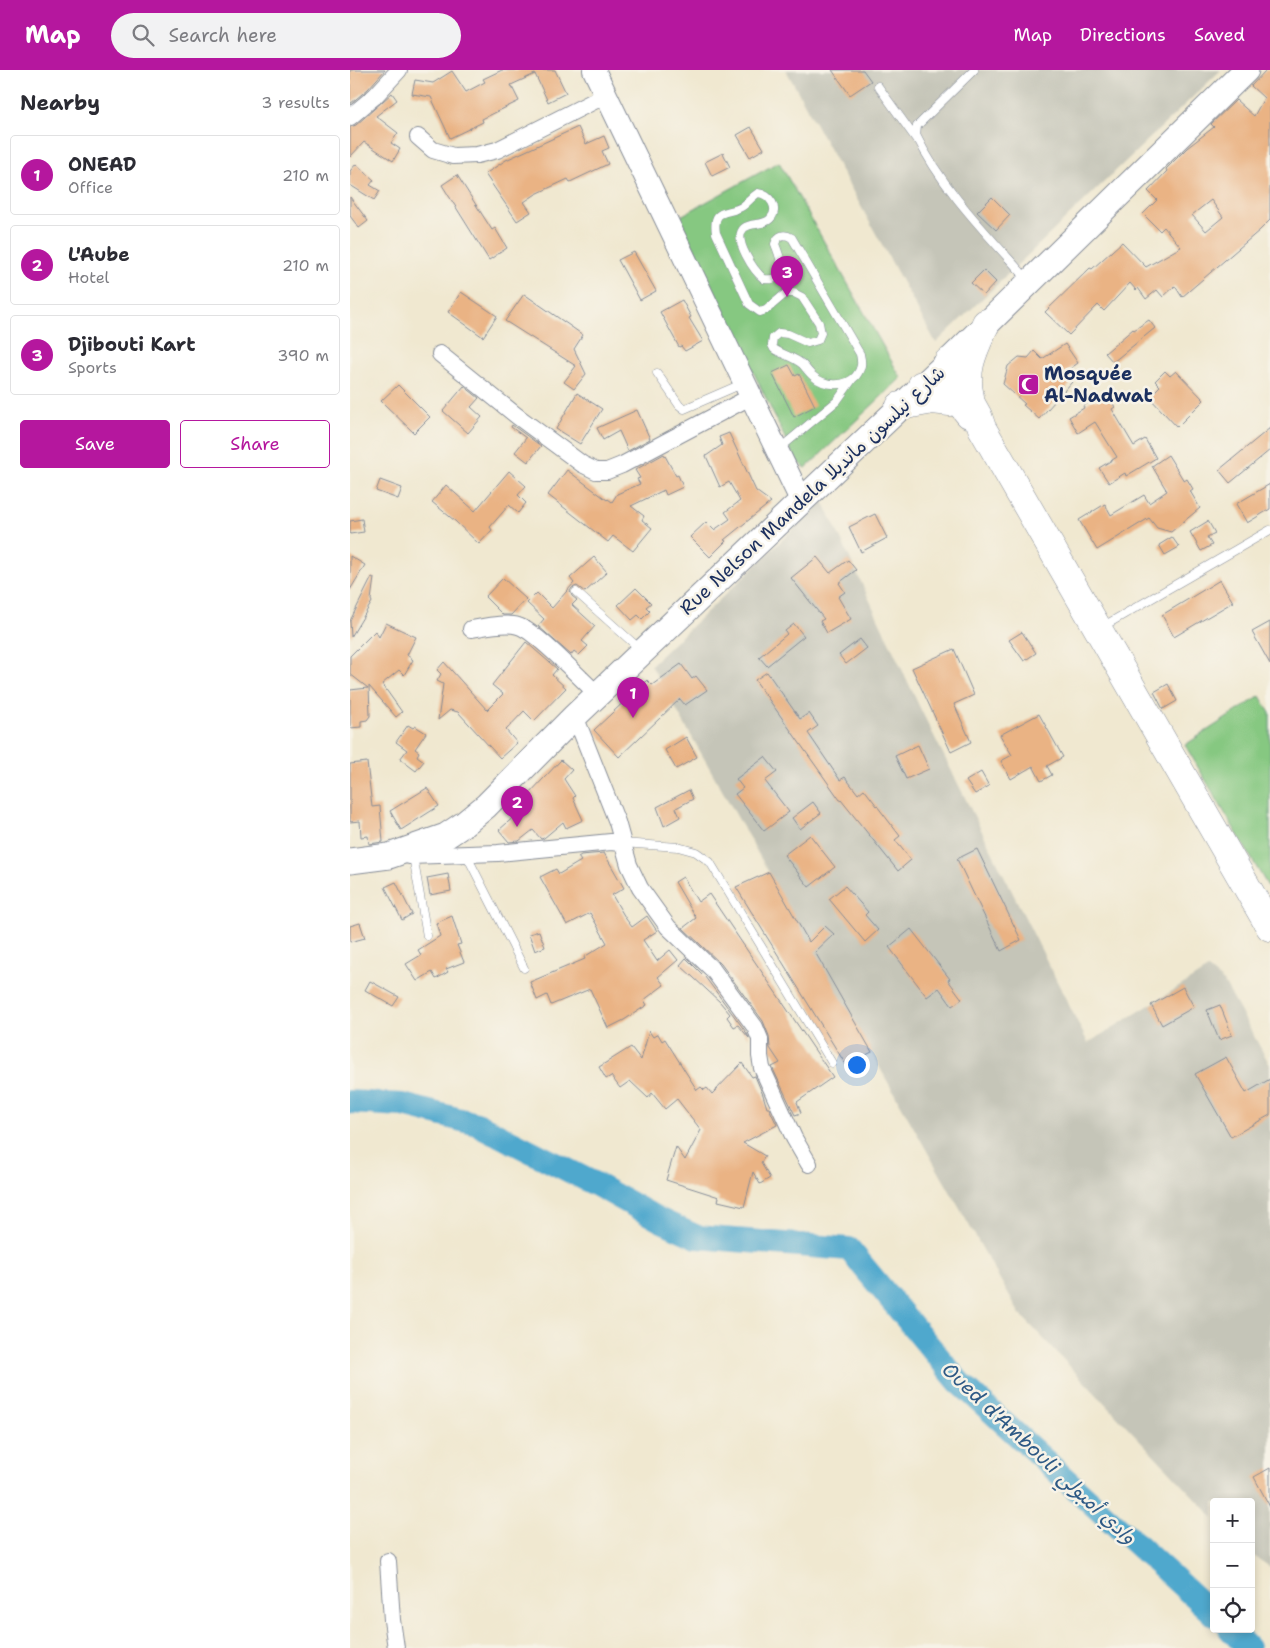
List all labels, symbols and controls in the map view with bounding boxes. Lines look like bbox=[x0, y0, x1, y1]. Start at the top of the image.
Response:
search box bbox=[111, 13, 461, 58]
text: Map bbox=[25, 19, 81, 51]
icon: search bbox=[129, 21, 157, 49]
text: Search here bbox=[169, 23, 277, 48]
text: Map bbox=[1014, 23, 1052, 47]
text: Directions bbox=[1080, 23, 1166, 47]
text: Saved bbox=[1194, 23, 1245, 47]
text: Nearby bbox=[20, 89, 100, 117]
text: 3 results bbox=[261, 92, 330, 113]
text: ONEAD bbox=[68, 152, 136, 177]
text: 1 bbox=[33, 165, 41, 186]
text: 210 m bbox=[282, 165, 329, 186]
text: Office bbox=[68, 177, 113, 198]
text: L'Aube bbox=[68, 242, 130, 267]
text: 2 bbox=[31, 255, 43, 276]
text: 210 m bbox=[282, 255, 329, 276]
pin: 3 bbox=[771, 256, 803, 297]
text: Hotel bbox=[68, 267, 109, 288]
text: Djibouti Kart bbox=[68, 332, 195, 357]
text: 3 bbox=[31, 345, 43, 366]
text: 390 m bbox=[277, 345, 329, 366]
text: Sports bbox=[68, 357, 117, 378]
street label: Rue Nelson Mandela شارع نيلسون مانديلا bbox=[674, 360, 951, 621]
place label: Mosquée Al-Nadwat bbox=[1044, 361, 1153, 408]
mosque icon: Mosquée Al-Nadwat bbox=[1016, 372, 1040, 396]
button: Save bbox=[20, 420, 170, 468]
button: Share bbox=[180, 420, 330, 468]
pin: 1 bbox=[617, 677, 649, 718]
pin: 2 bbox=[501, 786, 533, 827]
your location bbox=[844, 1052, 870, 1078]
water label: Oued d'Ambouli وادي أمبولي bbox=[933, 1356, 1142, 1554]
map controls bbox=[1210, 1498, 1255, 1633]
button: + bbox=[1210, 1498, 1255, 1543]
button: − bbox=[1210, 1543, 1255, 1588]
button: locate bbox=[1210, 1588, 1255, 1633]

